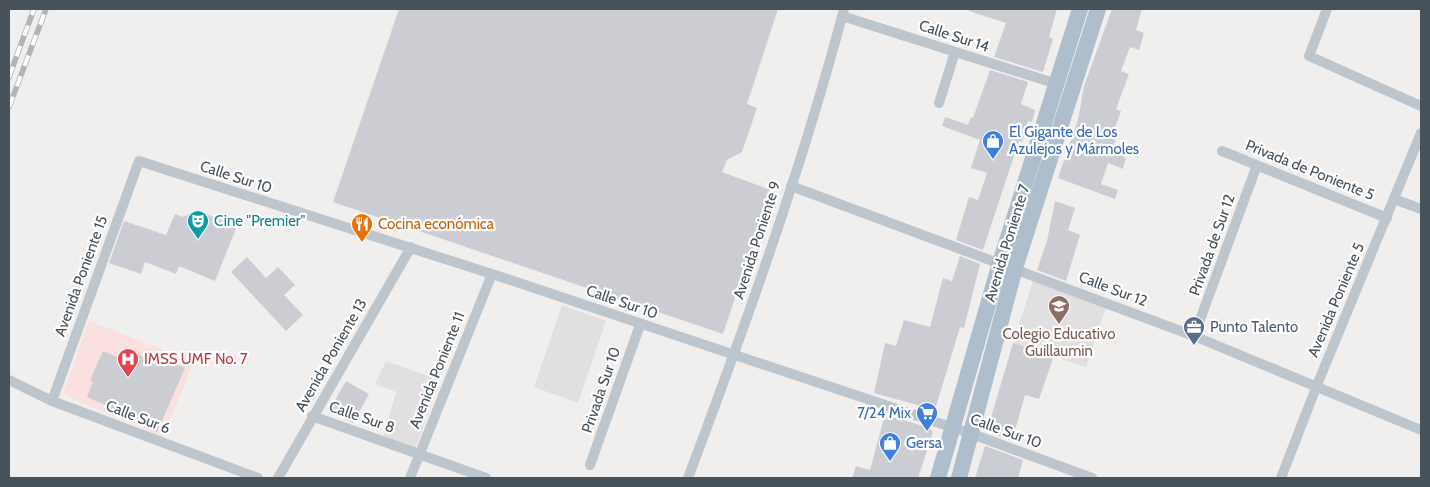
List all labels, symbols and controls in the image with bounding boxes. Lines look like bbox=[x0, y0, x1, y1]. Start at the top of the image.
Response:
street label: Calle Sur 14 bbox=[917, 16, 992, 56]
place label: El Gigante de Los Azulejos y Mármoles bbox=[1009, 123, 1139, 158]
shop icon: El Gigante de Los Azulejos y Mármoles bbox=[981, 129, 1005, 160]
street label: Privada de Poniente 5 bbox=[1243, 136, 1377, 204]
street label: Calle Sur 10 bbox=[198, 157, 274, 197]
street label: Avenida Poniente 9 bbox=[729, 179, 785, 301]
street label: Avenida Poniente 7 bbox=[981, 182, 1034, 304]
street label: Privada de Sur 12 bbox=[1185, 192, 1239, 298]
theatre icon: Cine "Premier" bbox=[186, 209, 210, 240]
place label: Cine "Premier" bbox=[214, 212, 306, 230]
restaurant icon: Cocina económica bbox=[350, 212, 374, 243]
street label: Avenida Poniente 15 bbox=[51, 213, 111, 339]
place label: Cocina económica bbox=[378, 215, 495, 233]
street label: Avenida Poniente 5 bbox=[1304, 240, 1368, 360]
street label: Calle Sur 12 bbox=[1076, 268, 1150, 310]
street label: Calle Sur 10 bbox=[584, 281, 660, 323]
school or university icon: Colegio Educativo Guillaumin bbox=[1047, 294, 1071, 325]
street label: Avenida Poniente 13 bbox=[291, 295, 371, 415]
street label: Avenida Poniente 11 bbox=[405, 309, 469, 431]
office icon: Punto Talento bbox=[1182, 315, 1206, 346]
place label: Punto Talento bbox=[1210, 318, 1298, 336]
place label: Colegio Educativo Guillaumin bbox=[1003, 325, 1115, 360]
street label: Privada Sur 10 bbox=[578, 345, 624, 435]
hospital icon: IMSS UMF No. 7 bbox=[116, 347, 140, 378]
place label: IMSS UMF No. 7 bbox=[144, 350, 248, 368]
street label: Calle Sur 6 bbox=[103, 396, 173, 438]
street label: Calle Sur 8 bbox=[327, 397, 397, 437]
supermarket icon: 7/24 Mix bbox=[915, 401, 939, 432]
place label: 7/24 Mix bbox=[857, 404, 911, 422]
street label: Calle Sur 10 bbox=[968, 410, 1044, 452]
shop icon: Gersa bbox=[878, 431, 902, 462]
place label: Gersa bbox=[906, 434, 943, 452]

